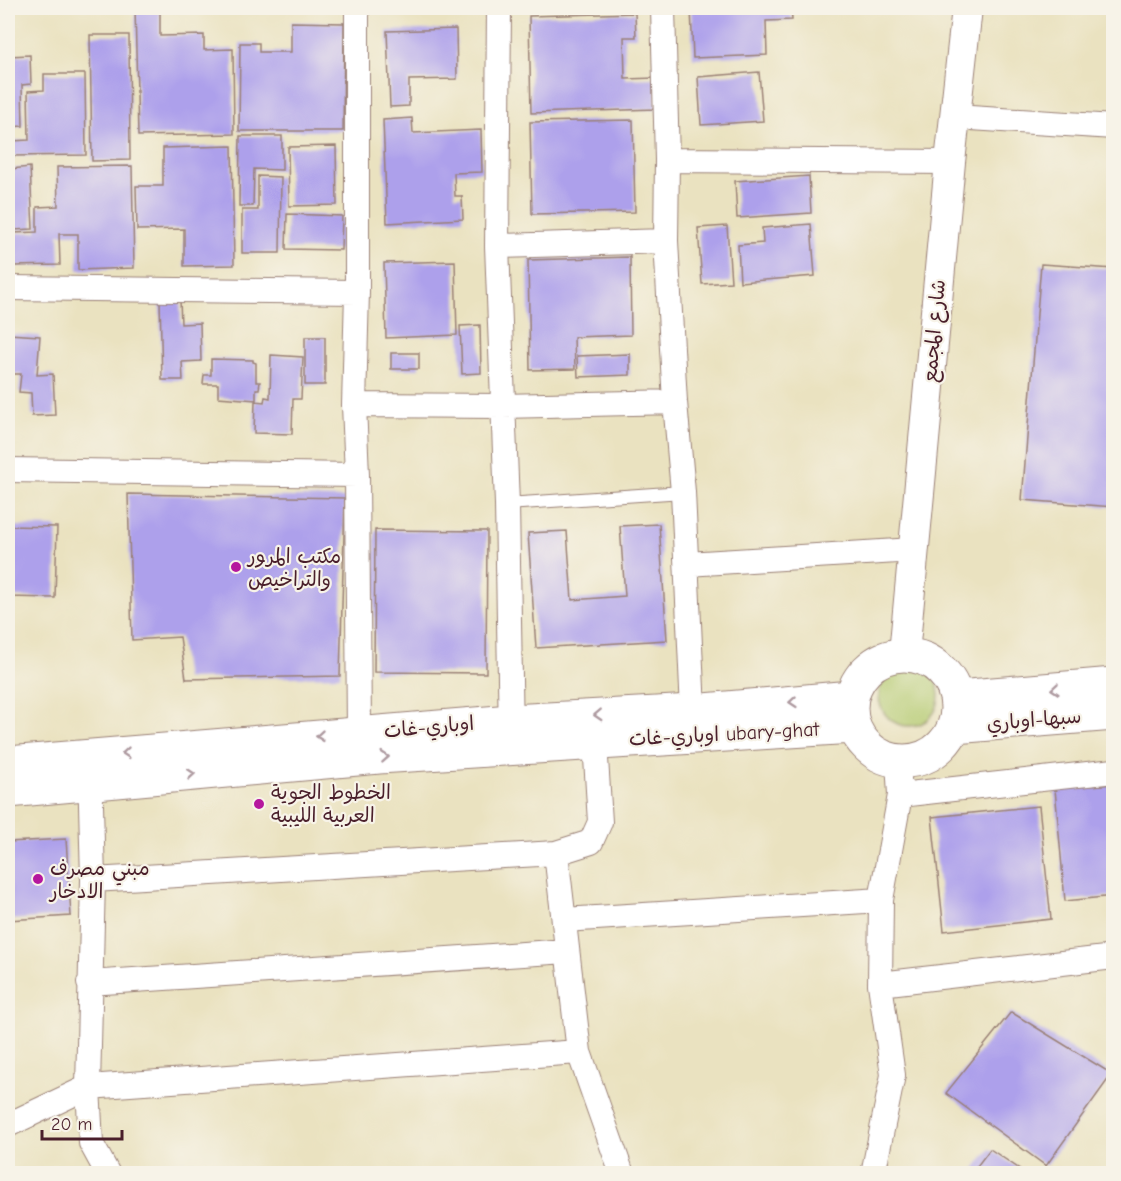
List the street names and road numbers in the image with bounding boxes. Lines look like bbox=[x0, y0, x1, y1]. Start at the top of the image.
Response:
street label: شارع المجمع bbox=[918, 278, 953, 384]
street label: سبها-اوباري bbox=[986, 704, 1083, 739]
street label: اوباري-غات bbox=[383, 712, 475, 745]
street label: اوباري-غات ubary-ghat bbox=[628, 717, 821, 753]

